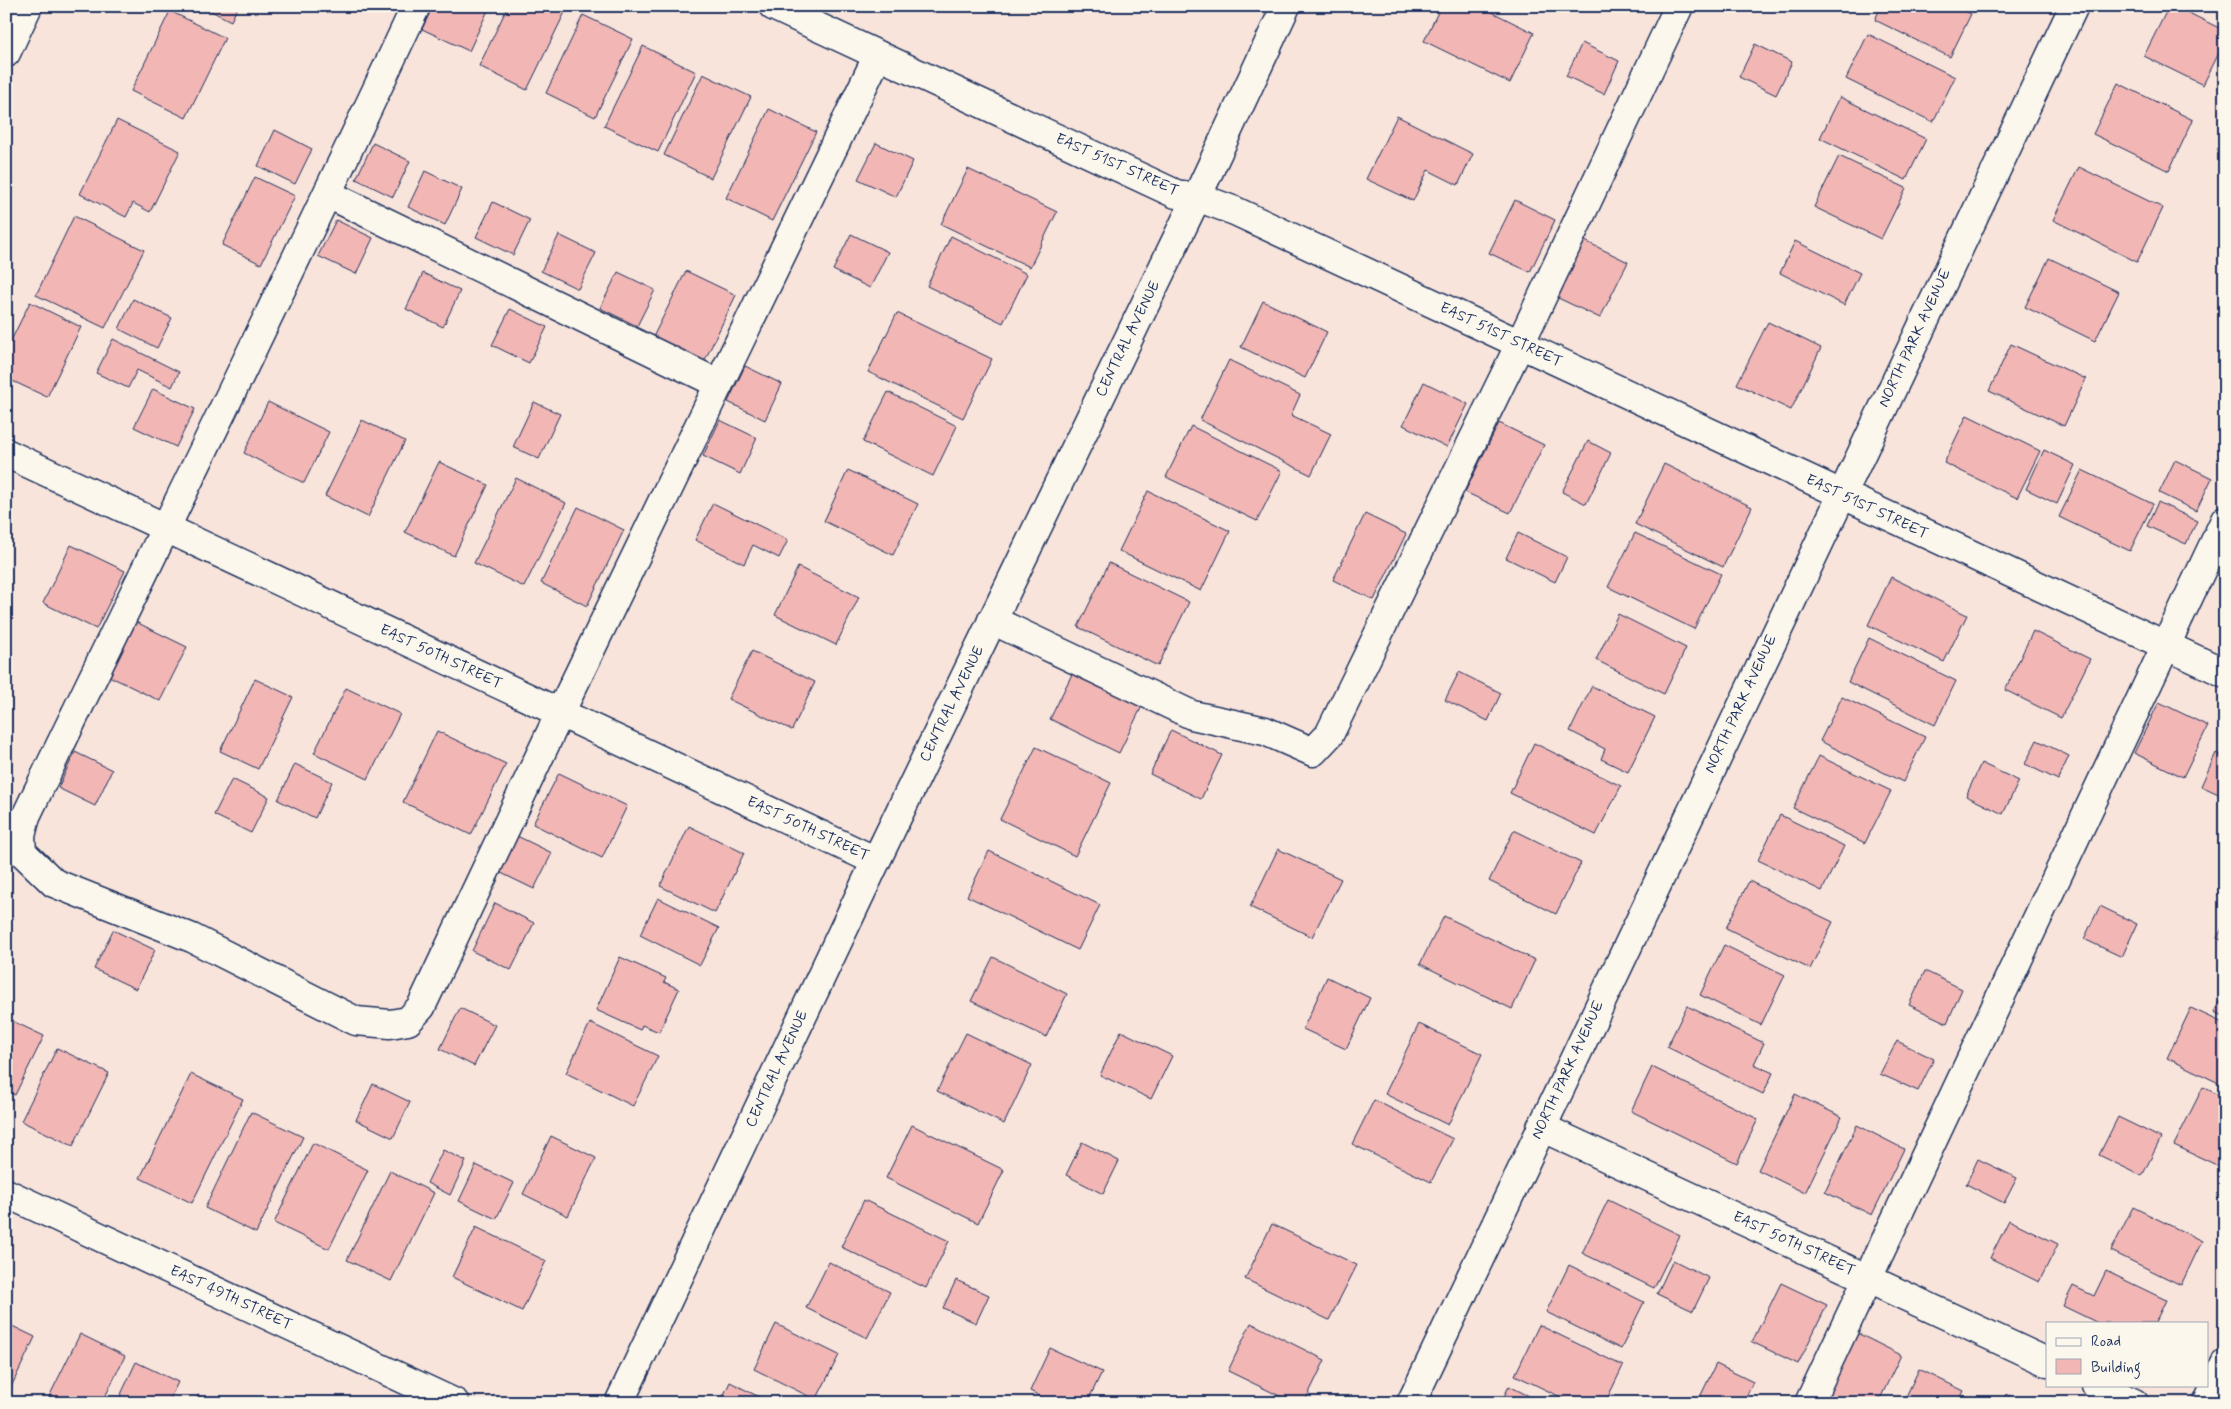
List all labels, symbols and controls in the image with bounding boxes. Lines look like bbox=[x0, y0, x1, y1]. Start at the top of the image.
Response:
street label: EAST 51ST STREET bbox=[1052, 129, 1182, 201]
street label: NORTH PARK AVENUE bbox=[1874, 265, 1956, 411]
street label: CENTRAL AVENUE bbox=[1091, 277, 1165, 400]
street label: EAST 51ST STREET bbox=[1437, 298, 1566, 372]
street label: EAST 51ST STREET bbox=[1803, 470, 1932, 544]
street label: EAST 50TH STREET bbox=[377, 620, 506, 694]
street label: NORTH PARK AVENUE bbox=[1700, 631, 1782, 777]
street label: CENTRAL AVENUE bbox=[915, 642, 989, 765]
street label: EAST 50TH STREET bbox=[744, 792, 873, 866]
street label: NORTH PARK AVENUE bbox=[1527, 997, 1609, 1143]
street label: CENTRAL AVENUE bbox=[741, 1007, 813, 1131]
street label: EAST 50TH STREET bbox=[1730, 1207, 1859, 1281]
street label: EAST 49TH STREET bbox=[166, 1261, 296, 1335]
legend bbox=[2046, 1322, 2208, 1386]
text: Road bbox=[2091, 1332, 2121, 1352]
text: Building bbox=[2091, 1358, 2141, 1379]

